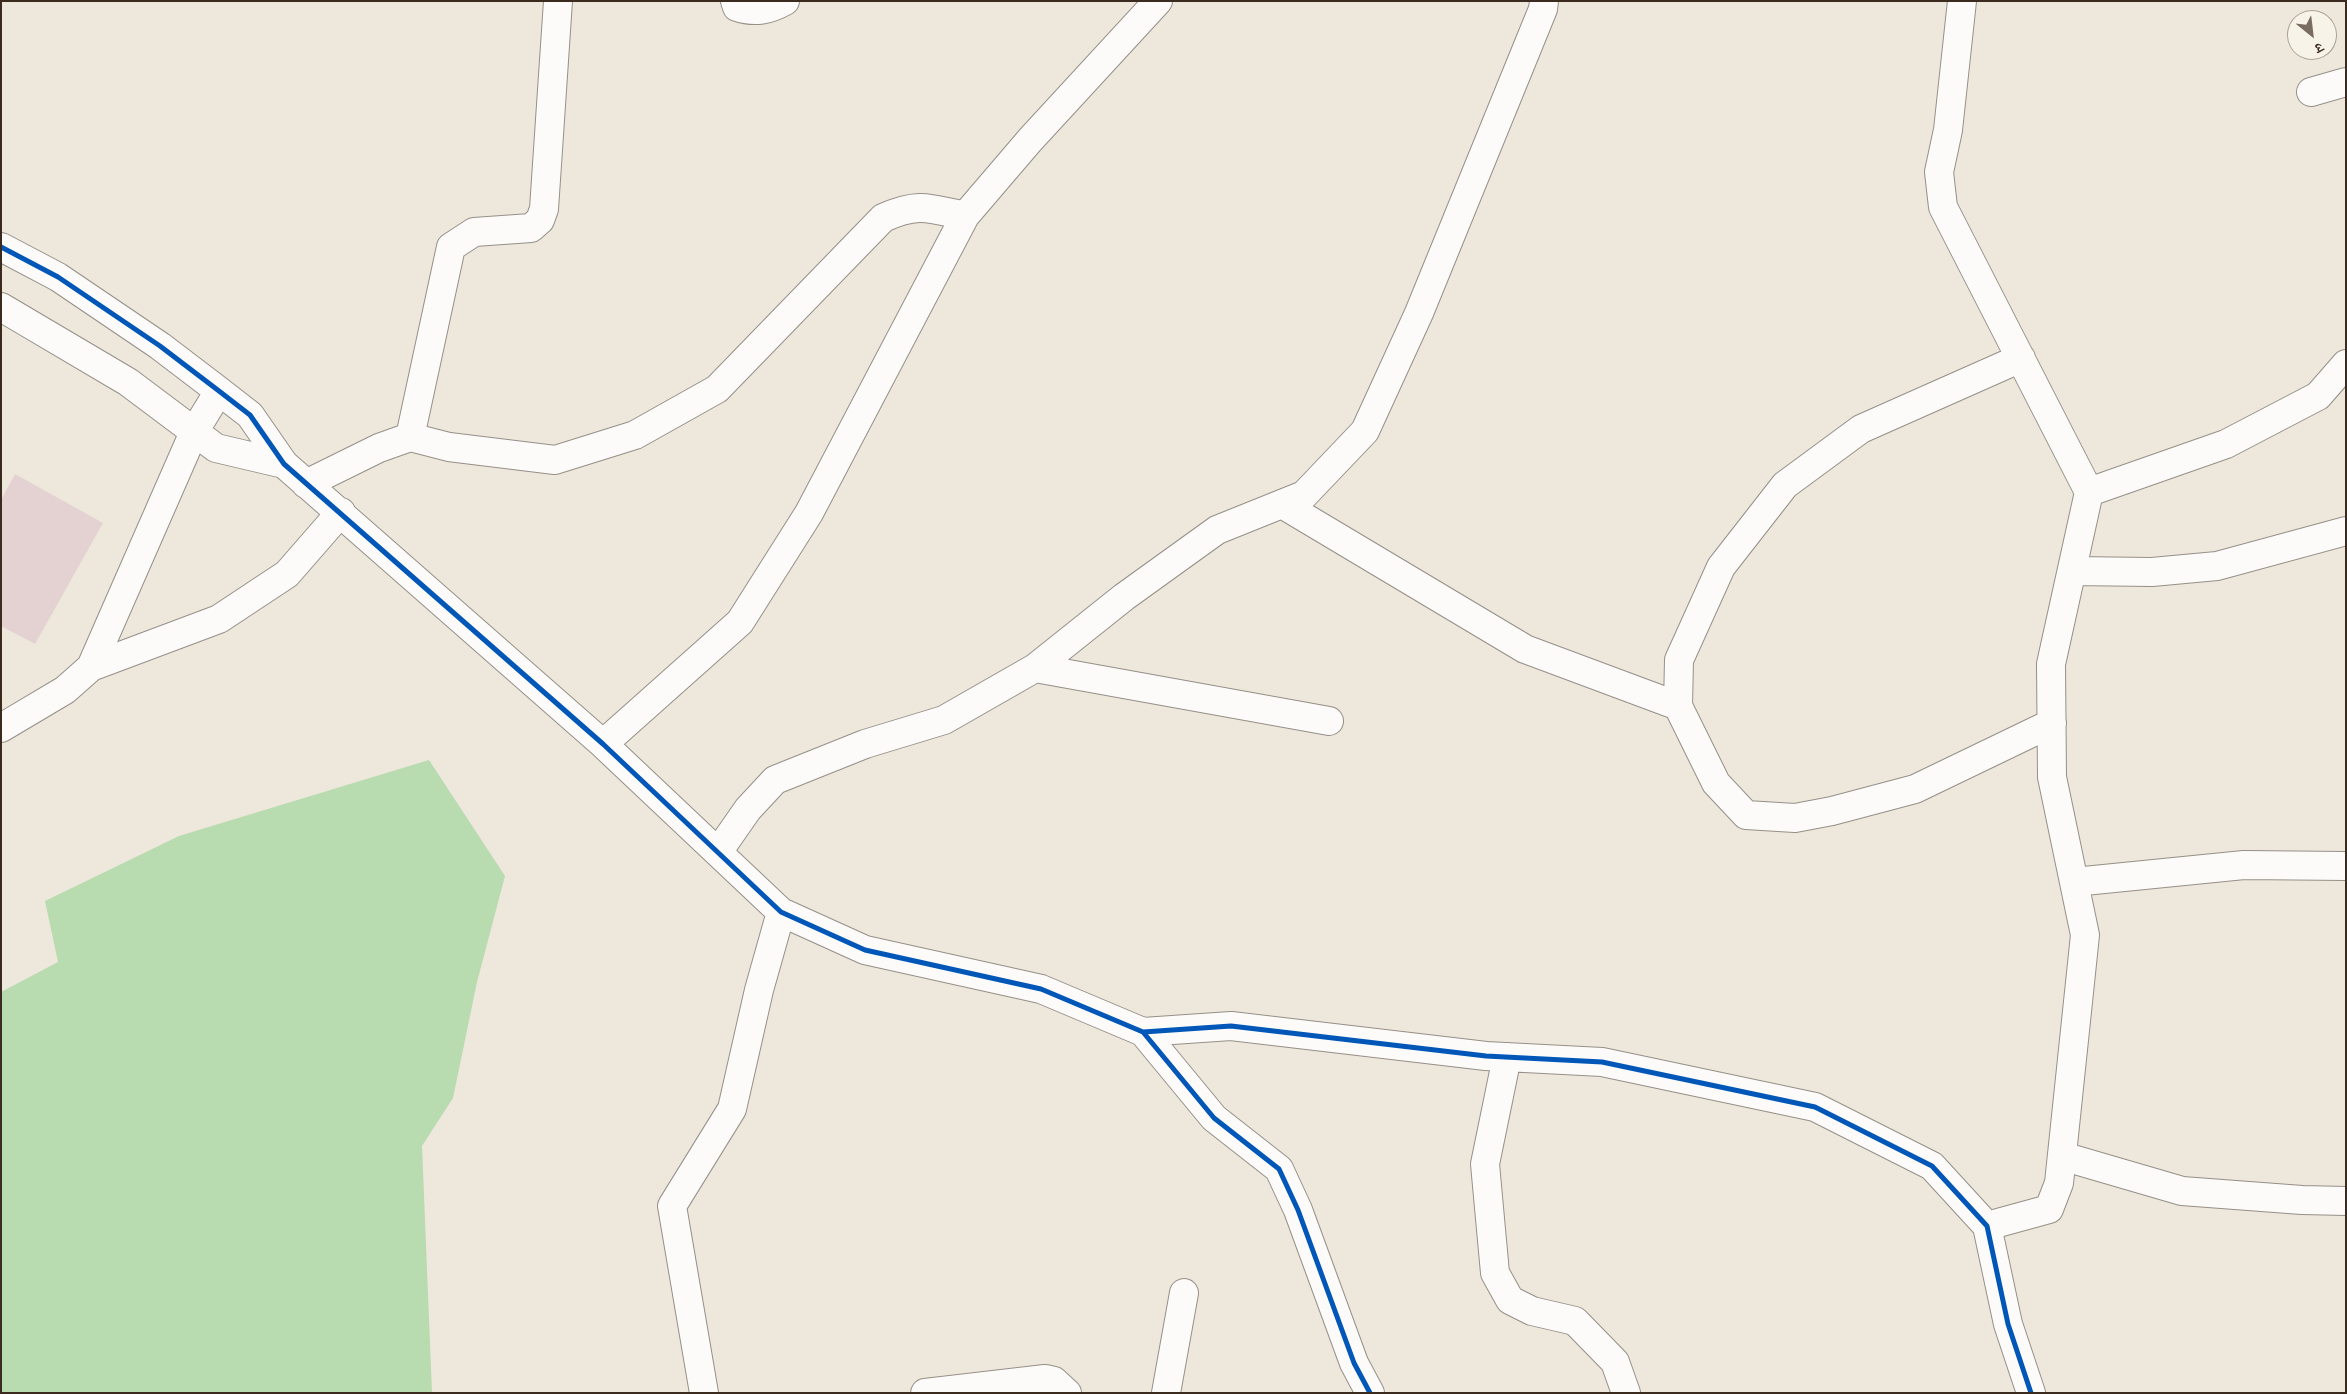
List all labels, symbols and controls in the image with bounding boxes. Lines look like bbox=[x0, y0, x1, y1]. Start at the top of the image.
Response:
north arrow bbox=[2287, 10, 2337, 60]
text: उ bbox=[2312, 39, 2325, 55]

